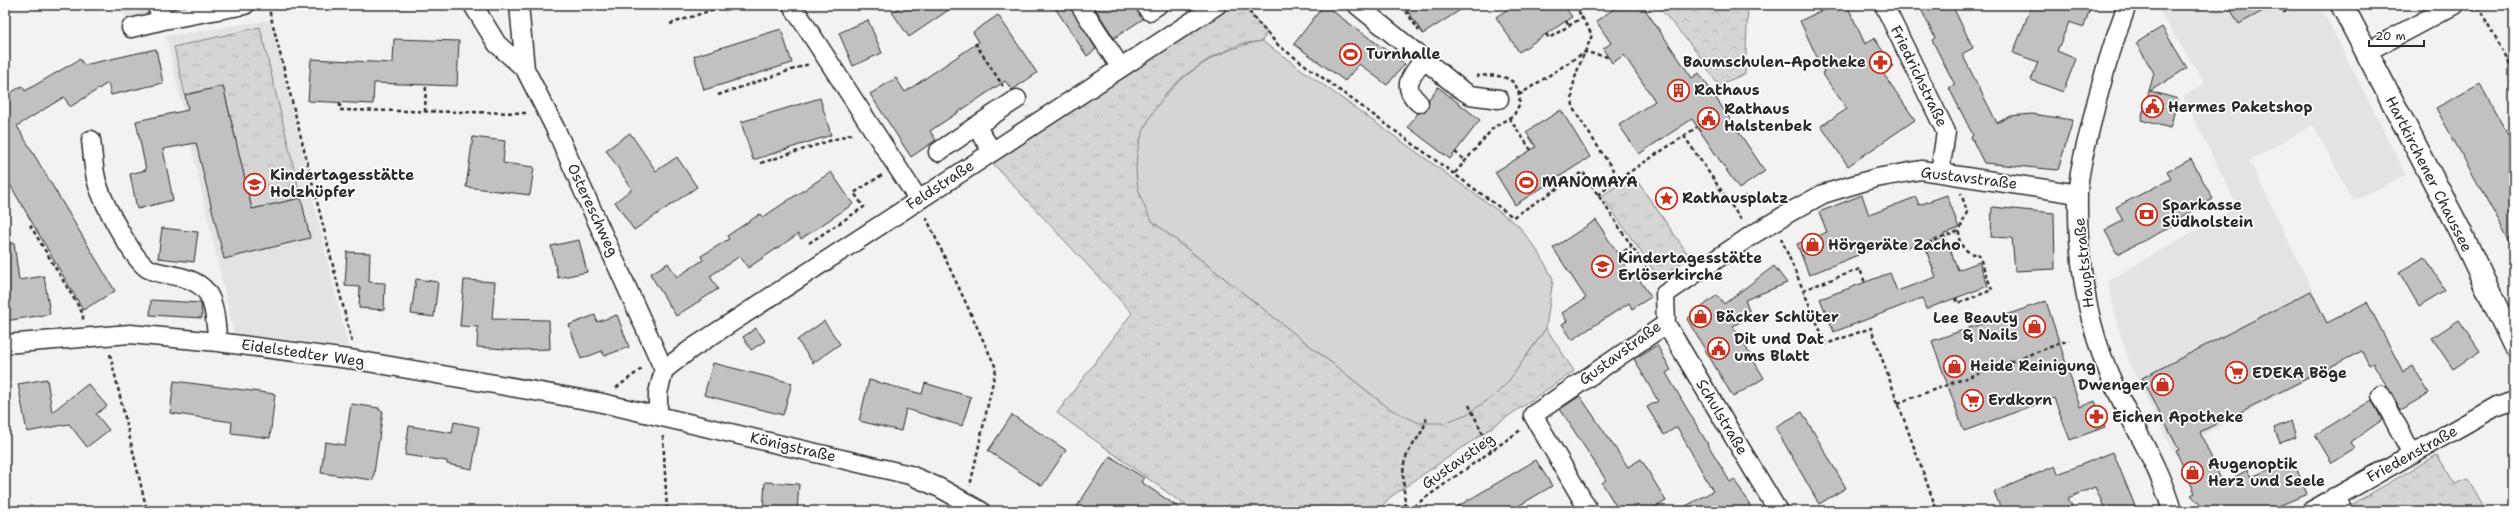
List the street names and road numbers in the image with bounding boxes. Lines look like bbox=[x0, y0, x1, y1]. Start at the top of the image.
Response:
street label: Friedrichstraße bbox=[1886, 22, 1952, 130]
street label: Hartkirchener Chaussee bbox=[2381, 93, 2477, 255]
street label: Feldstraße bbox=[902, 156, 978, 214]
street label: Ostereschweg bbox=[563, 160, 623, 260]
street label: Gustavstraße bbox=[1920, 162, 2018, 194]
street label: Hauptstraße bbox=[2069, 217, 2099, 309]
street label: Gustavstraße bbox=[1575, 316, 1665, 390]
street label: Eidelstedter Weg bbox=[240, 334, 366, 372]
street label: Schulstraße bbox=[1692, 375, 1752, 459]
street label: Friedenstraße bbox=[2363, 421, 2461, 487]
street label: Königstraße bbox=[748, 427, 838, 467]
street label: Gustavstieg bbox=[1418, 429, 1498, 493]

